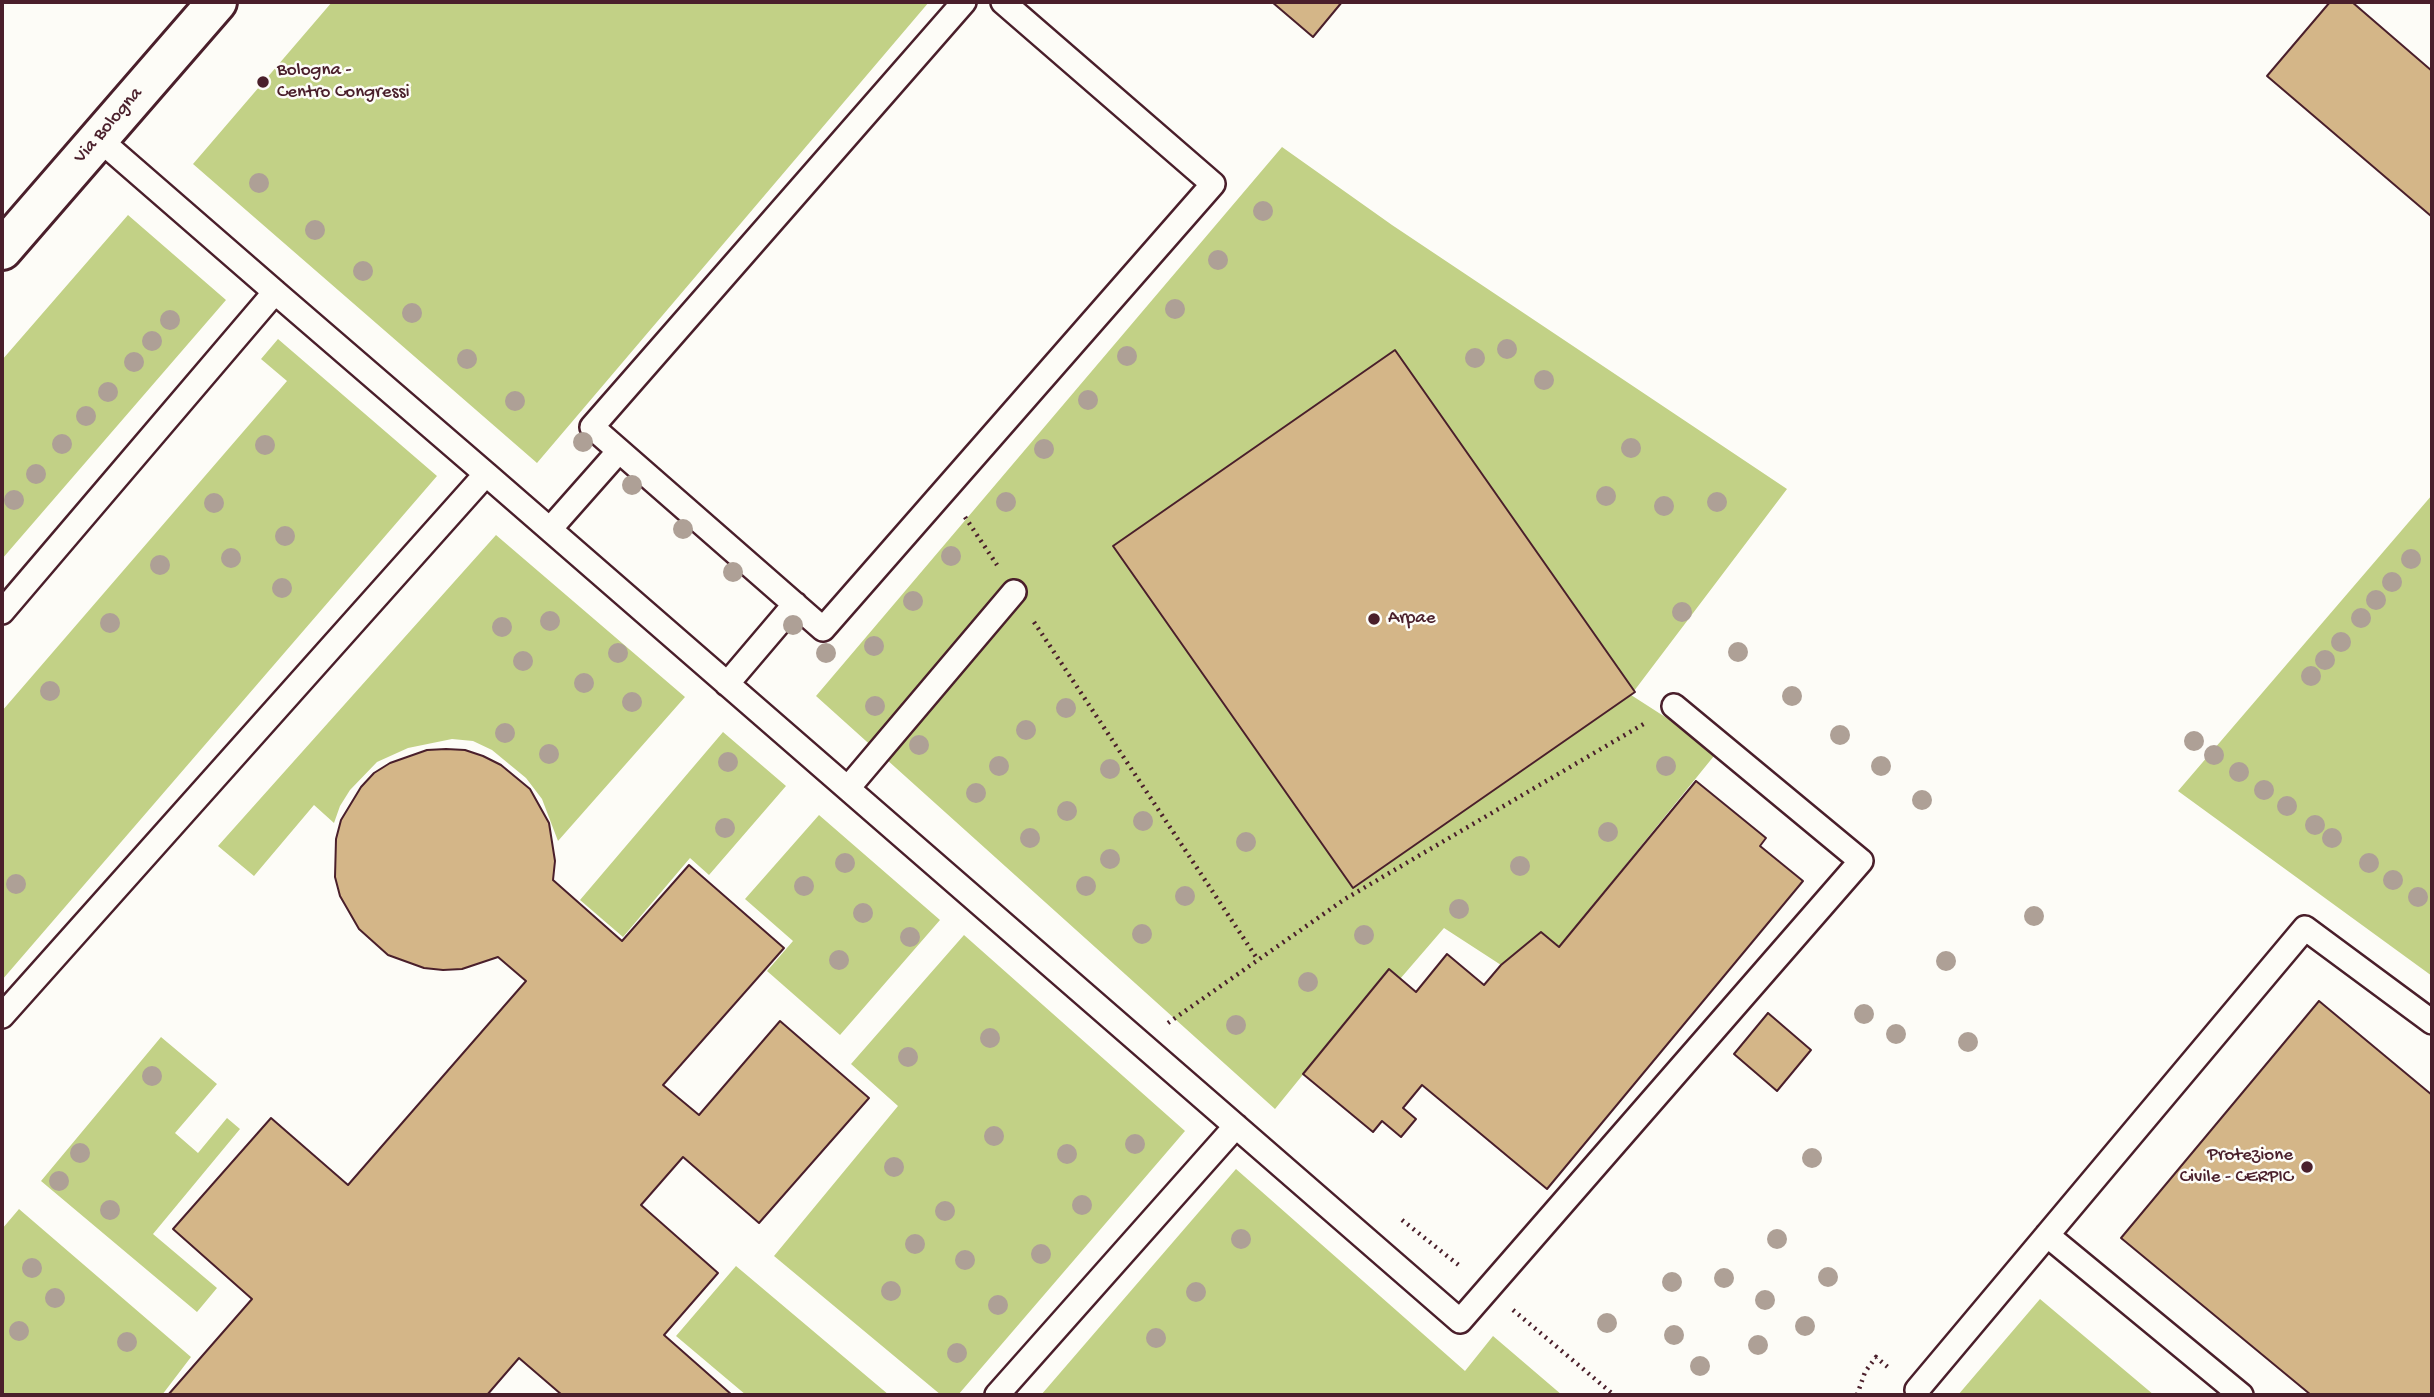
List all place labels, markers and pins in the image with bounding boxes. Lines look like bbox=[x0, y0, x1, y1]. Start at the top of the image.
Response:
place label: Bologna - Centro Congressi bbox=[277, 60, 410, 104]
marker: Bologna - Centro Congressi bbox=[255, 74, 271, 90]
place label: Arpae bbox=[1388, 608, 1436, 630]
marker: Arpae bbox=[1366, 611, 1382, 627]
place label: Protezione Civile - CERPIC bbox=[2180, 1145, 2293, 1189]
marker: Protezione Civile - CERPIC bbox=[2299, 1159, 2315, 1175]

